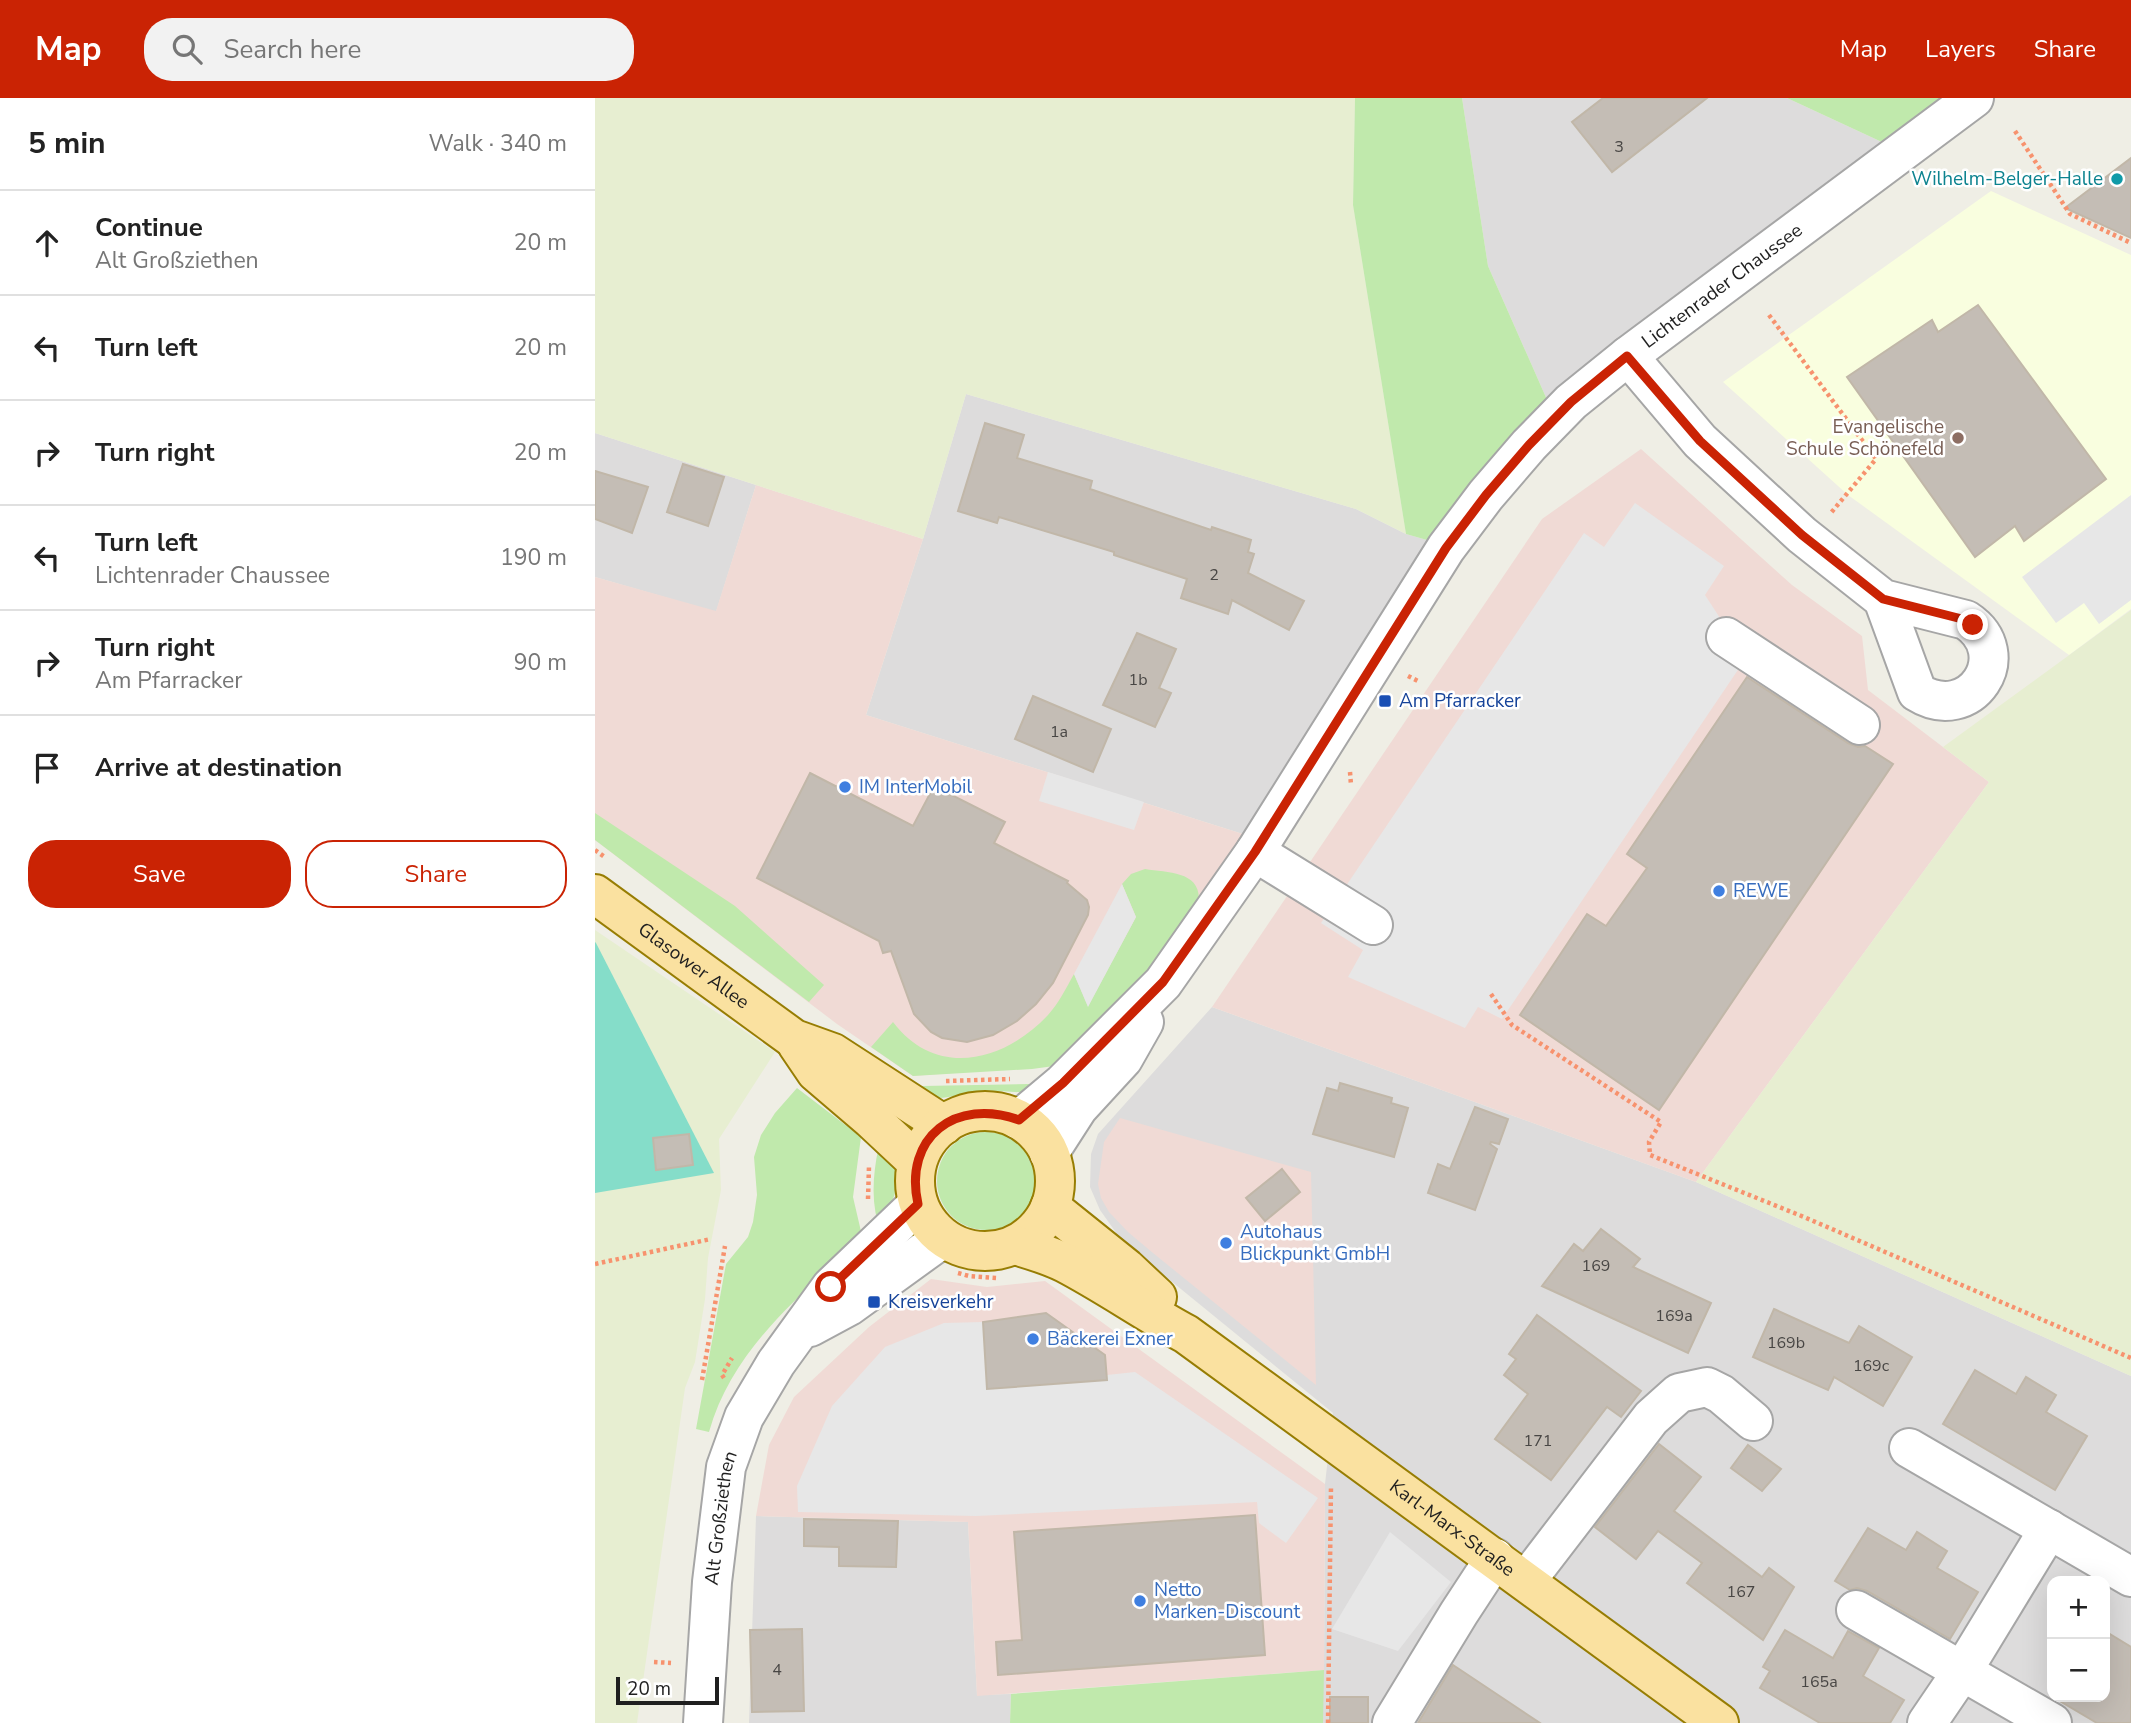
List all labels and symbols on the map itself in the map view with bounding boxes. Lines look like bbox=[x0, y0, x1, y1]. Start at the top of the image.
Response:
house number: 3 bbox=[1614, 136, 1624, 158]
place label: Wilhelm-Belger-Halle bbox=[1911, 166, 2103, 192]
marker: Wilhelm-Belger-Halle bbox=[2109, 171, 2125, 187]
street label: Lichtenrader Chaussee bbox=[1636, 217, 1808, 354]
place label: Evangelische Schule Schönefeld bbox=[1786, 414, 1944, 462]
marker: Evangelische Schule Schönefeld bbox=[1950, 430, 1966, 446]
house number: 2 bbox=[1209, 564, 1219, 586]
route end bbox=[1957, 609, 1988, 640]
house number: 1b bbox=[1129, 669, 1147, 691]
place label: Am Pfarracker bbox=[1399, 688, 1521, 714]
marker: Am Pfarracker bbox=[1377, 693, 1393, 709]
house number: 1a bbox=[1050, 721, 1068, 743]
place label: IM InterMobil bbox=[859, 774, 972, 800]
marker: IM InterMobil bbox=[837, 779, 853, 795]
place label: REWE bbox=[1733, 878, 1789, 904]
marker: REWE bbox=[1711, 883, 1727, 899]
street label: Glasower Allee bbox=[633, 916, 755, 1015]
place label: Autohaus Blickpunkt GmbH bbox=[1240, 1219, 1390, 1267]
marker: Autohaus Blickpunkt GmbH bbox=[1218, 1235, 1234, 1251]
house number: 169 bbox=[1582, 1255, 1610, 1277]
route start bbox=[815, 1271, 846, 1302]
place label: Kreisverkehr bbox=[888, 1289, 994, 1315]
marker: Kreisverkehr bbox=[866, 1294, 882, 1310]
house number: 169a bbox=[1655, 1305, 1693, 1327]
place label: Bäckerei Exner bbox=[1047, 1326, 1173, 1352]
marker: Bäckerei Exner bbox=[1025, 1331, 1041, 1347]
house number: 169b bbox=[1767, 1332, 1805, 1354]
house number: 169c bbox=[1853, 1355, 1890, 1377]
house number: 171 bbox=[1524, 1430, 1552, 1452]
street label: Alt Großziethen bbox=[699, 1447, 744, 1587]
street label: Karl-Marx-Straße bbox=[1384, 1474, 1520, 1583]
place label: Netto Marken-Discount bbox=[1154, 1577, 1301, 1625]
house number: 167 bbox=[1727, 1581, 1755, 1603]
marker: Netto Marken-Discount bbox=[1132, 1593, 1148, 1609]
house number: 4 bbox=[772, 1659, 782, 1681]
house number: 165a bbox=[1800, 1671, 1838, 1693]
scale bar bbox=[616, 1674, 719, 1706]

